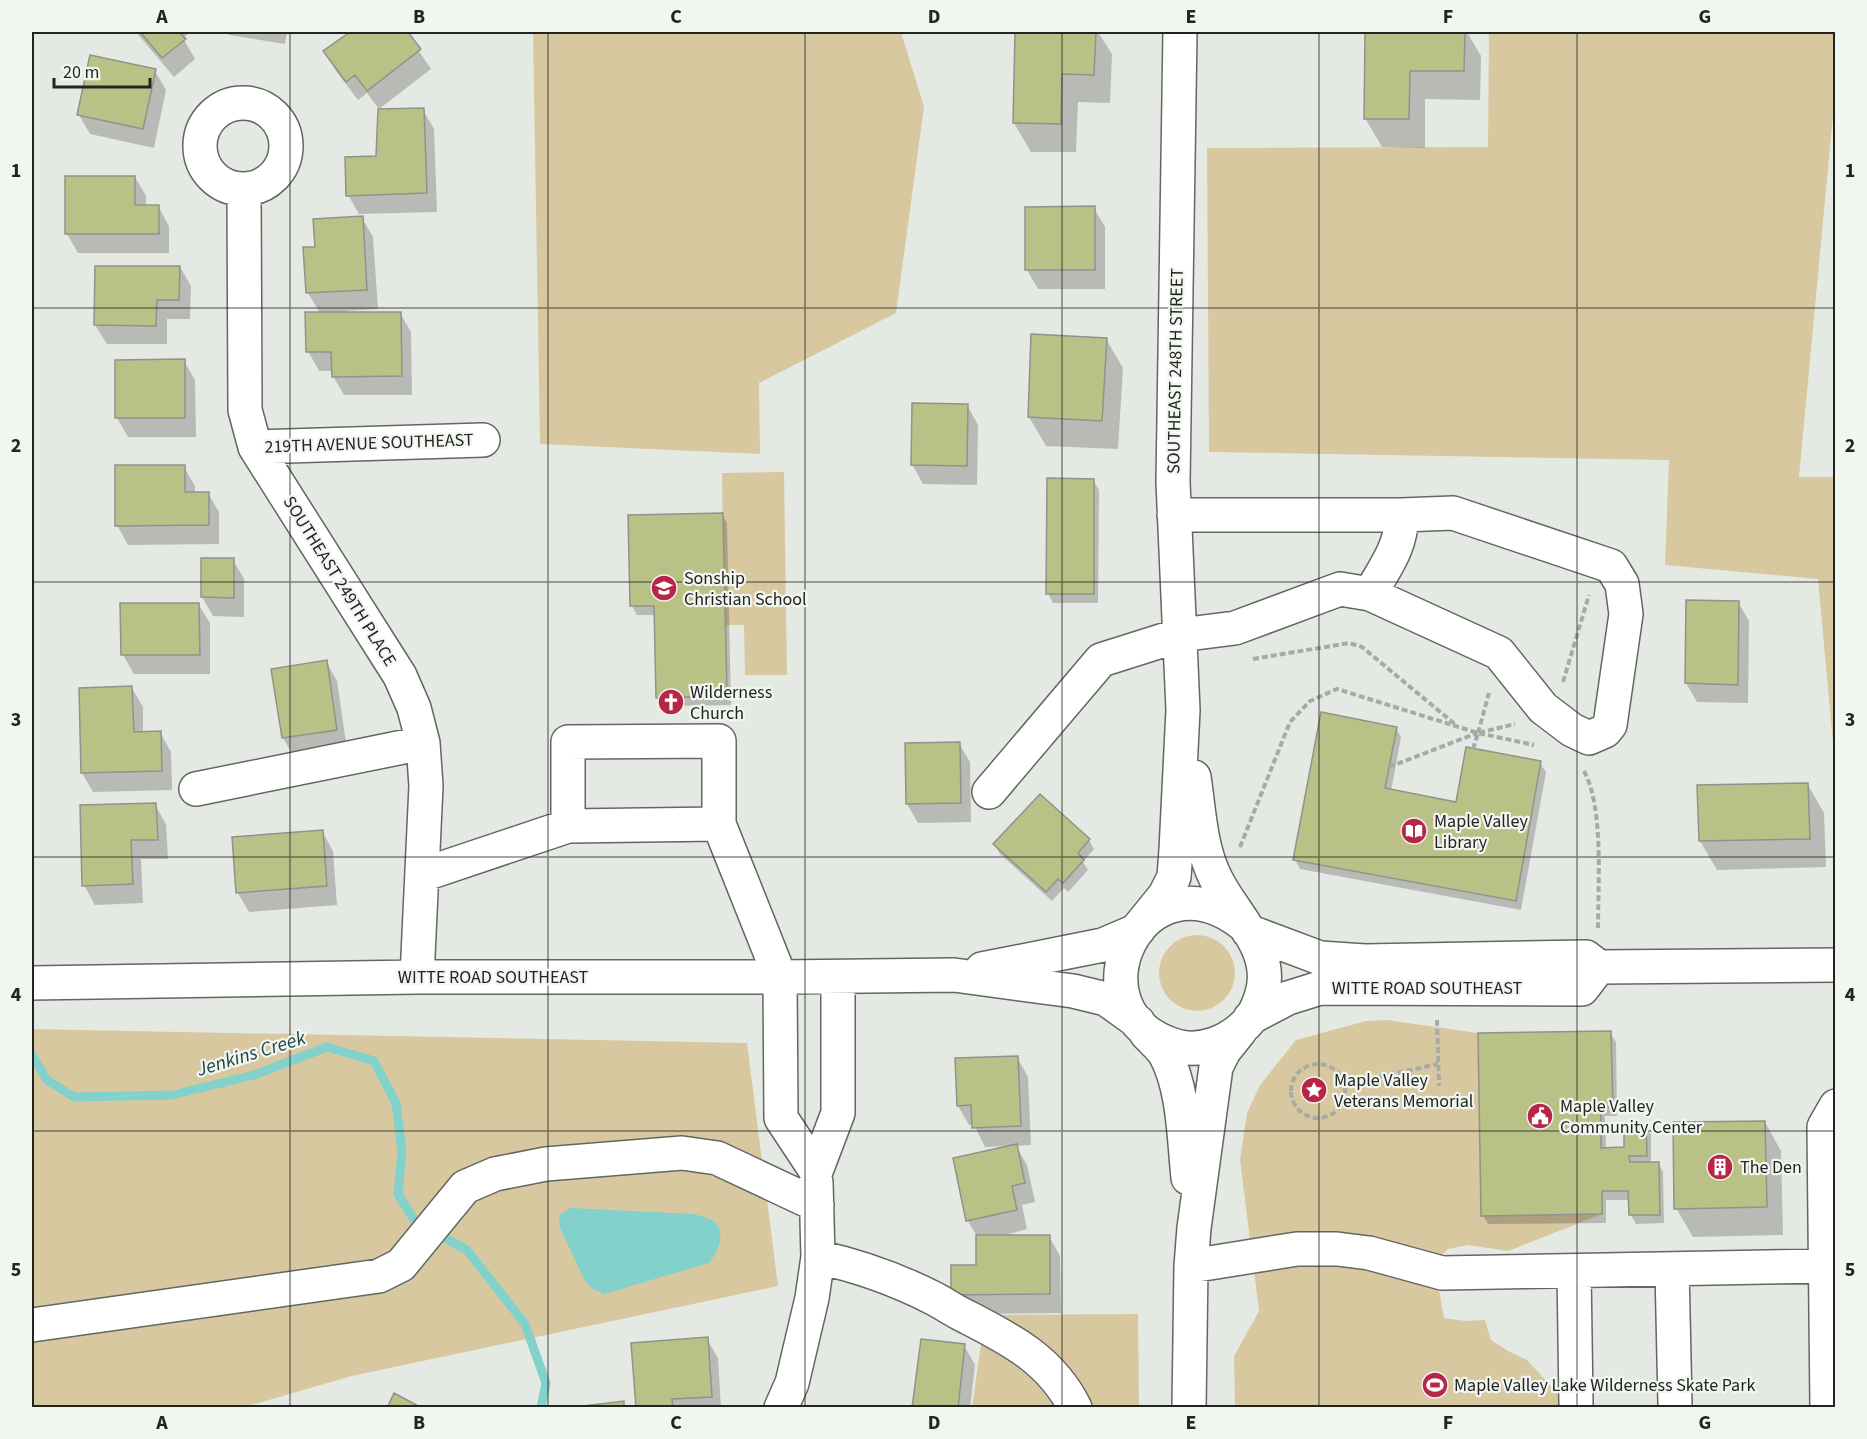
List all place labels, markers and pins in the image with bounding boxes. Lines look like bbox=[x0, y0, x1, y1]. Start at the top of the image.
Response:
place label: Sonship Christian School bbox=[684, 566, 807, 612]
school or university icon: Sonship Christian School bbox=[649, 573, 679, 603]
place label: Wilderness Church bbox=[690, 680, 772, 726]
church icon: Wilderness Church bbox=[656, 687, 686, 717]
place label: Maple Valley Library bbox=[1434, 809, 1528, 855]
library icon: Maple Valley Library bbox=[1399, 816, 1429, 846]
place label: Maple Valley Veterans Memorial bbox=[1334, 1068, 1473, 1114]
place icon: Maple Valley Veterans Memorial bbox=[1299, 1075, 1329, 1105]
place label: Maple Valley Community Center bbox=[1560, 1094, 1703, 1140]
public building icon: Maple Valley Community Center bbox=[1525, 1101, 1555, 1131]
building icon: The Den bbox=[1705, 1152, 1735, 1182]
place label: The Den bbox=[1740, 1155, 1802, 1180]
sports icon: Maple Valley Lake Wilderness Skate Park bbox=[1420, 1370, 1450, 1400]
place label: Maple Valley Lake Wilderness Skate Park bbox=[1454, 1373, 1755, 1398]

